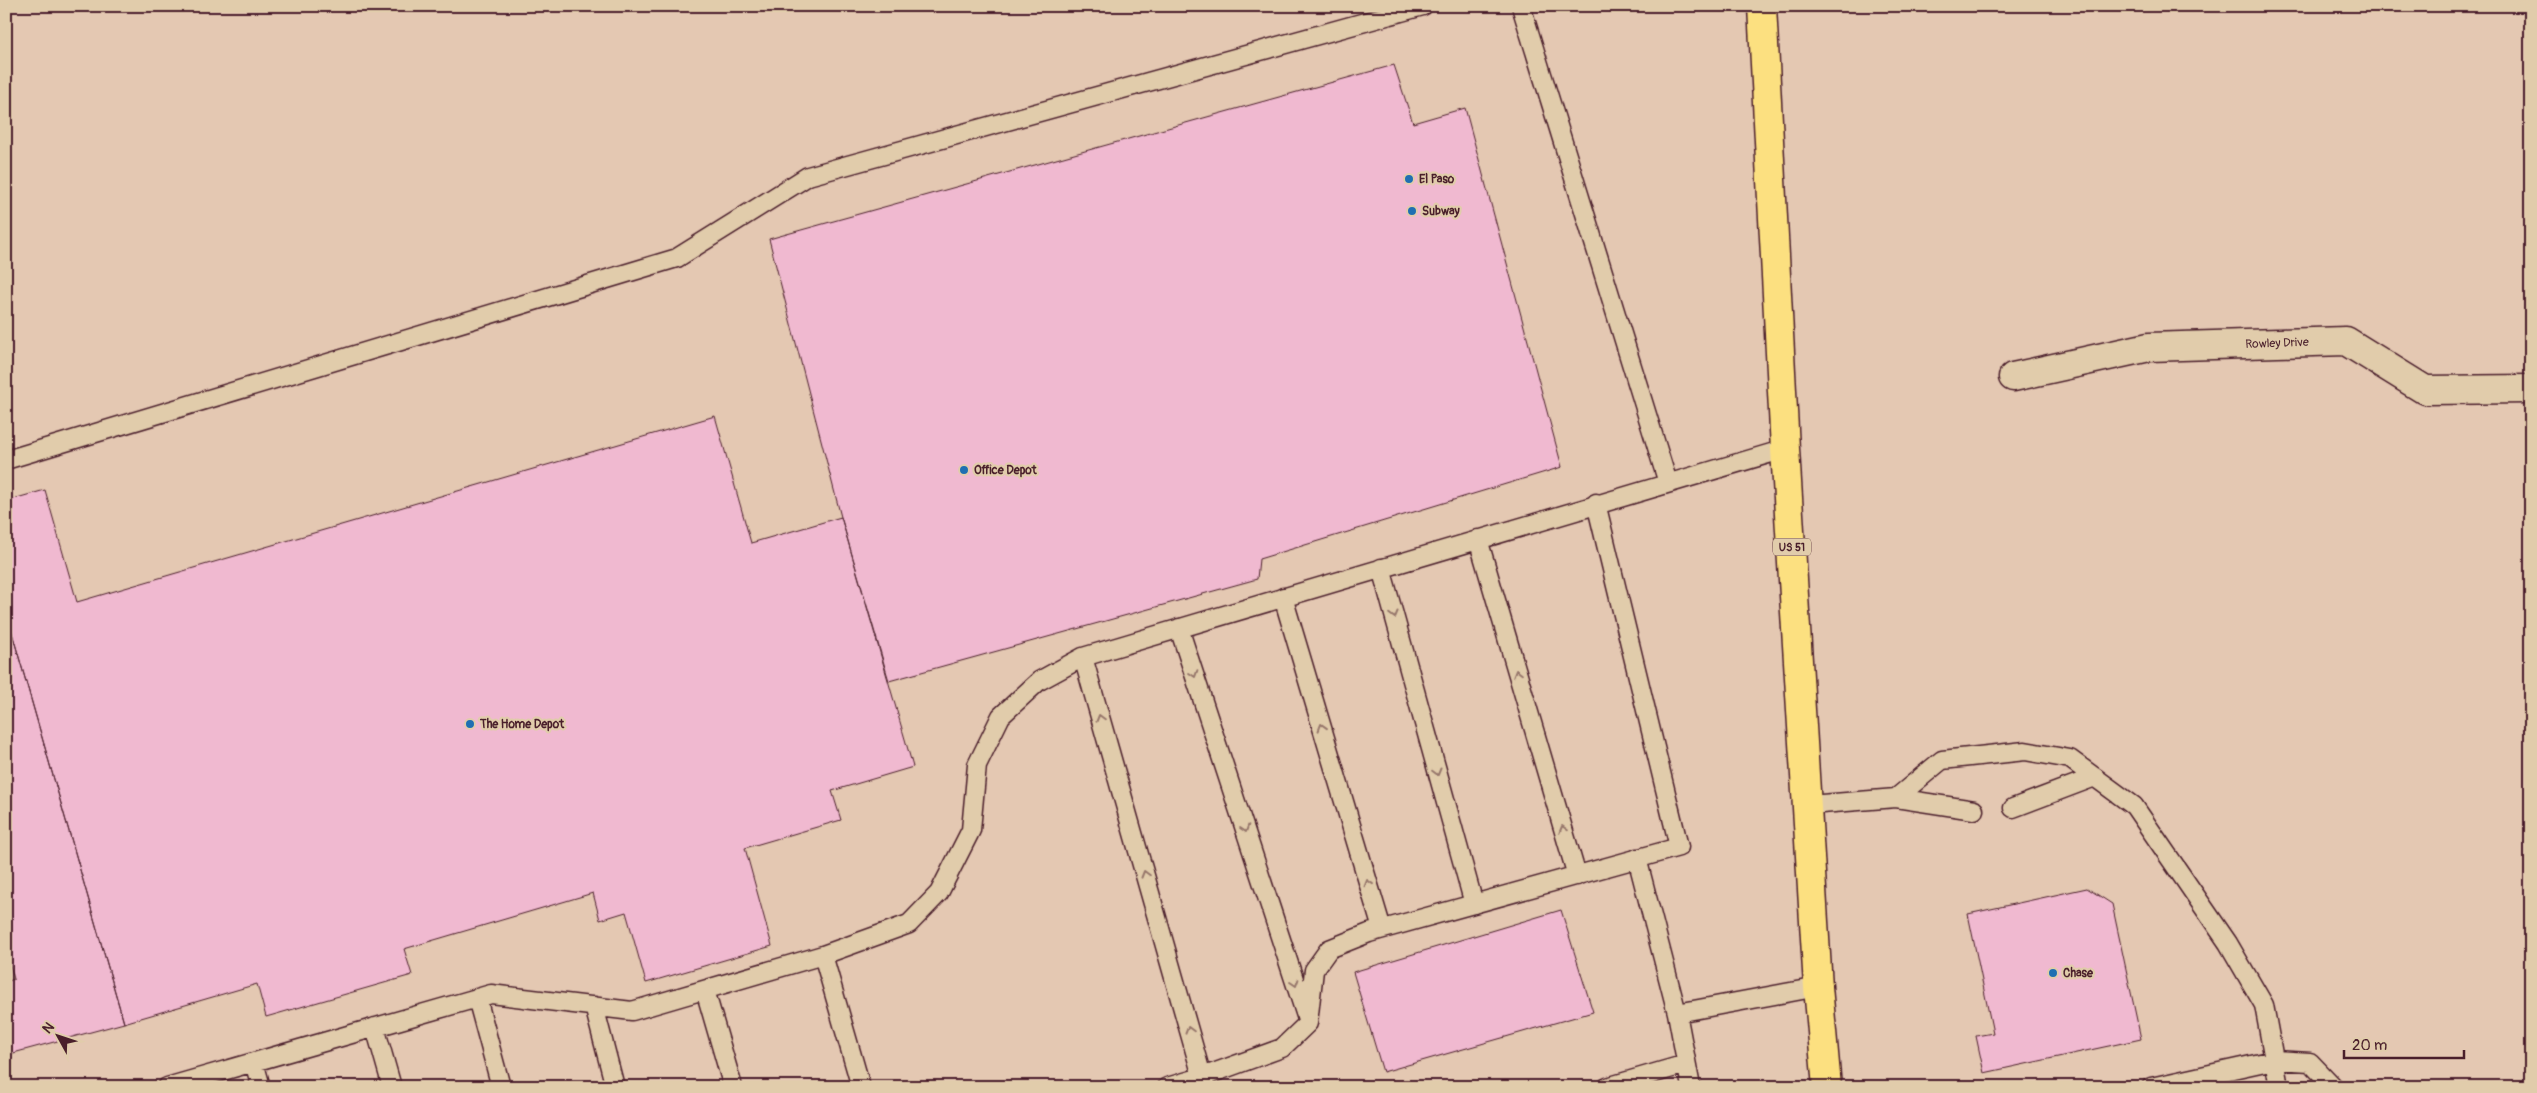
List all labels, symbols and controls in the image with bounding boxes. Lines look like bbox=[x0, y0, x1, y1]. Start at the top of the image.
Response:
place label: El Paso bbox=[1419, 172, 1455, 187]
marker: El Paso bbox=[1403, 173, 1415, 185]
place label: Subway bbox=[1422, 204, 1461, 219]
marker: Subway bbox=[1406, 205, 1418, 217]
street label: Rowley Drive bbox=[2245, 335, 2309, 352]
place label: Office Depot bbox=[974, 463, 1038, 478]
marker: Office Depot bbox=[958, 464, 970, 476]
road number: US 51 bbox=[1773, 538, 1811, 556]
one-way arrow bbox=[1389, 610, 1399, 618]
one-way arrow bbox=[1513, 669, 1523, 678]
one-way arrow bbox=[1188, 670, 1198, 678]
one-way arrow bbox=[1096, 714, 1106, 722]
place label: The Home Depot bbox=[479, 717, 565, 732]
marker: The Home Depot bbox=[464, 718, 476, 730]
one-way arrow bbox=[1317, 723, 1327, 732]
one-way arrow bbox=[1432, 767, 1442, 775]
one-way arrow bbox=[1239, 824, 1249, 832]
one-way arrow bbox=[1559, 825, 1569, 833]
one-way arrow bbox=[1140, 871, 1150, 879]
one-way arrow bbox=[1364, 879, 1374, 887]
place label: Chase bbox=[2063, 966, 2094, 981]
marker: Chase bbox=[2047, 967, 2059, 979]
one-way arrow bbox=[1289, 978, 1299, 987]
north arrow bbox=[32, 1010, 82, 1060]
text: N bbox=[39, 1019, 58, 1037]
one-way arrow bbox=[1184, 1027, 1194, 1035]
scale bar bbox=[2344, 1028, 2464, 1060]
text: 20 m bbox=[2352, 1036, 2387, 1055]

